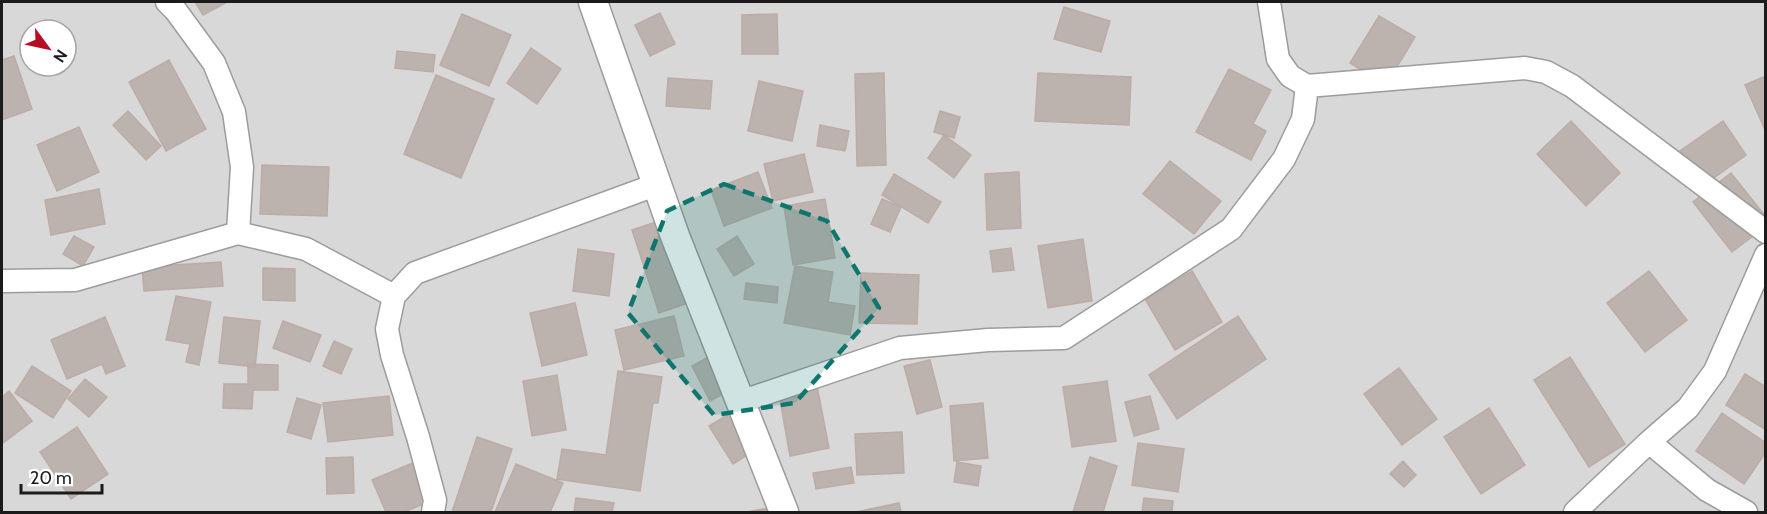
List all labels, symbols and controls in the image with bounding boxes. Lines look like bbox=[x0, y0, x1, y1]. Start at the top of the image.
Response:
north arrow bbox=[18, 18, 78, 78]
text: N bbox=[49, 46, 71, 66]
scale bar bbox=[21, 457, 102, 495]
text: 20 m bbox=[30, 467, 72, 489]

